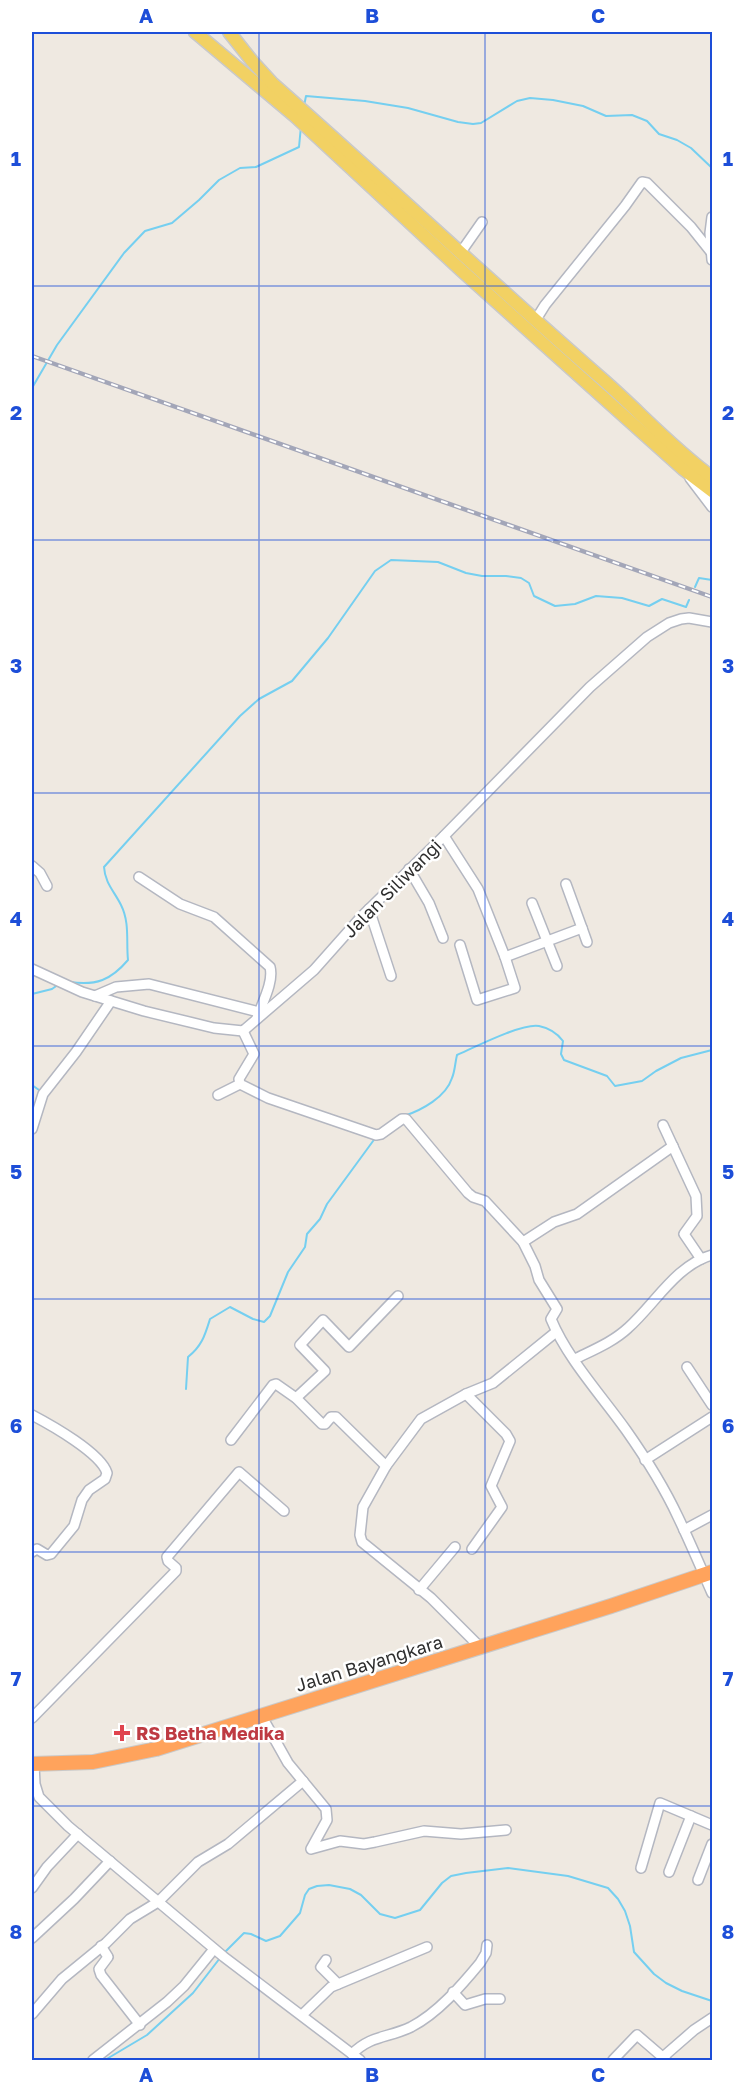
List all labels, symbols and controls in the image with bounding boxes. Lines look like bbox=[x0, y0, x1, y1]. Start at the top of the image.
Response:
text: A bbox=[139, 3, 153, 27]
text: B bbox=[365, 3, 379, 27]
text: C bbox=[591, 3, 605, 27]
text: 1 bbox=[11, 146, 21, 170]
text: 1 bbox=[723, 146, 733, 170]
text: 2 bbox=[10, 400, 22, 424]
text: 2 bbox=[722, 400, 734, 424]
text: 3 bbox=[10, 653, 22, 677]
text: 3 bbox=[722, 653, 734, 677]
street label: Jalan Siliwangi bbox=[338, 834, 446, 942]
text: 4 bbox=[10, 906, 22, 930]
text: 4 bbox=[722, 906, 734, 930]
text: 5 bbox=[10, 1159, 22, 1183]
text: 5 bbox=[722, 1159, 734, 1183]
text: 6 bbox=[10, 1413, 22, 1437]
text: 6 bbox=[722, 1413, 734, 1437]
street label: Jalan Bayangkara bbox=[293, 1630, 445, 1696]
text: 7 bbox=[11, 1666, 22, 1690]
text: 7 bbox=[723, 1666, 734, 1690]
place label: RS Betha Medika bbox=[136, 1722, 284, 1744]
marker: RS Betha Medika bbox=[113, 1724, 131, 1742]
text: 8 bbox=[10, 1919, 22, 1943]
text: 8 bbox=[722, 1919, 734, 1943]
text: A bbox=[139, 2062, 153, 2086]
text: B bbox=[365, 2062, 379, 2086]
text: C bbox=[591, 2062, 605, 2086]

